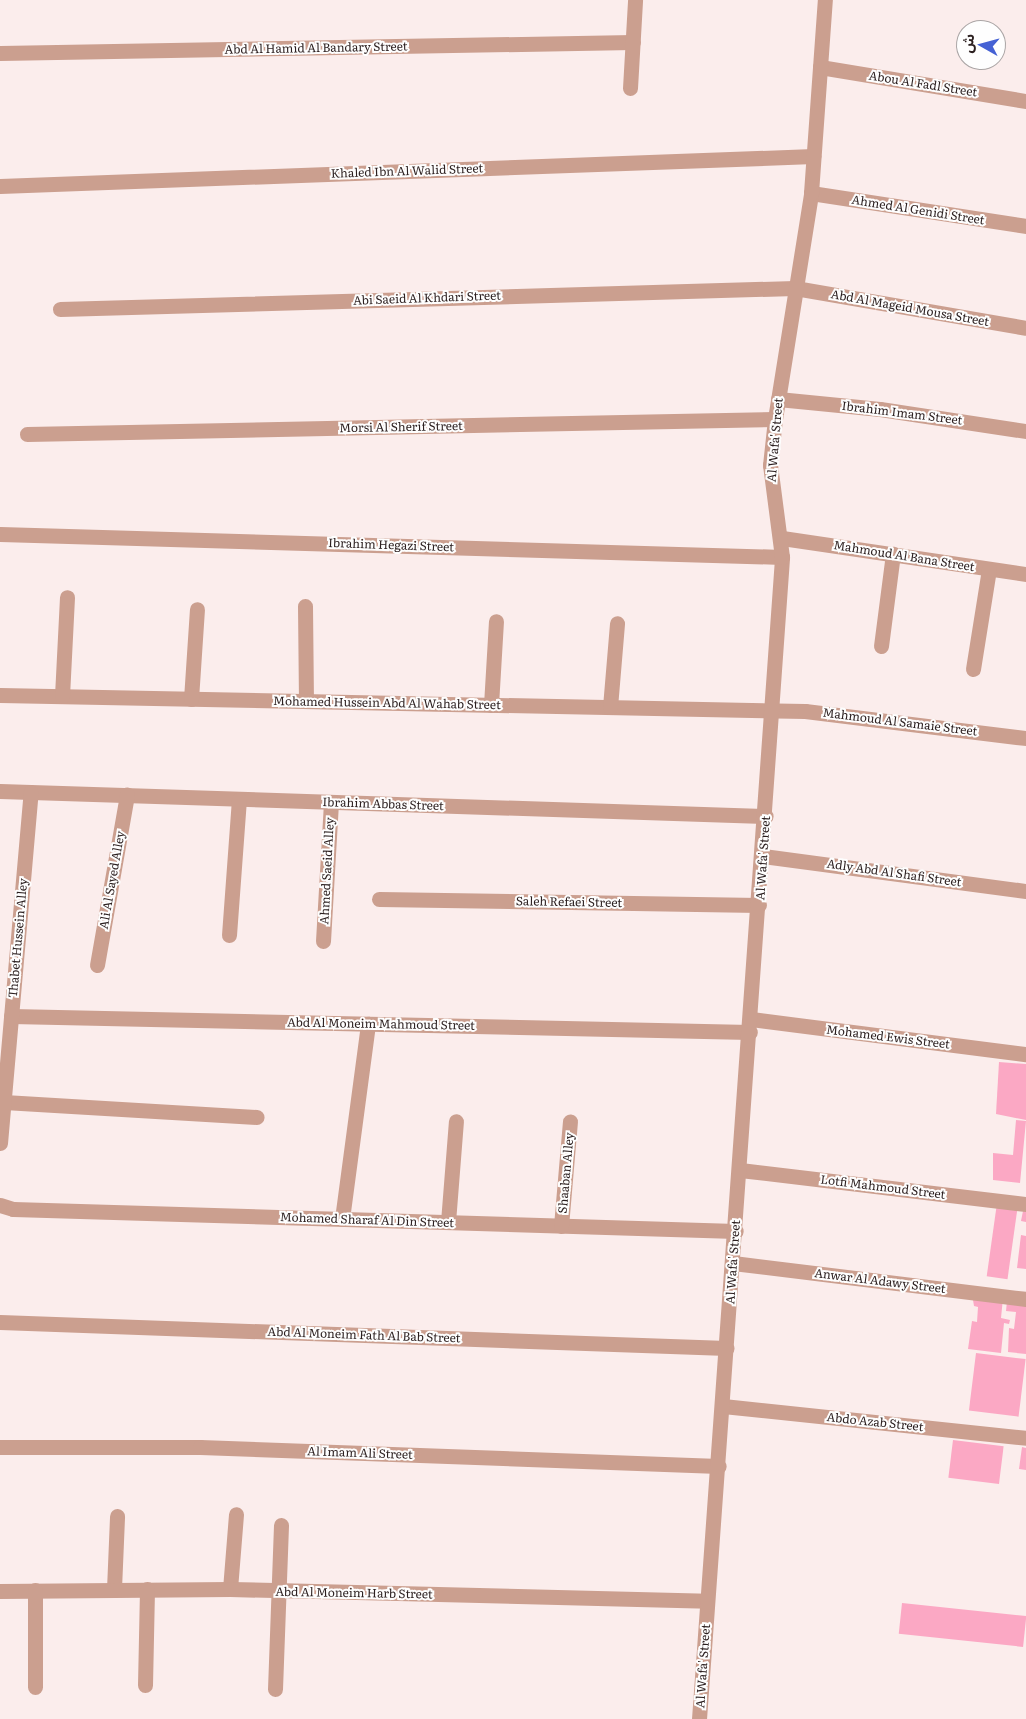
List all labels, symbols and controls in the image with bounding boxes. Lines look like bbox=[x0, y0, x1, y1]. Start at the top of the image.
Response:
north arrow bbox=[956, 20, 1006, 70]
text: ش bbox=[956, 33, 978, 54]
street label: Abd Al Hamid Al Bandary Street bbox=[224, 39, 408, 57]
street label: Abou Al Fadl Street bbox=[868, 68, 978, 100]
street label: Khaled Ibn Al Walid Street bbox=[331, 161, 483, 181]
street label: Ahmed Al Genidi Street bbox=[850, 192, 986, 228]
street label: Abd Al Mageid Mousa Street bbox=[830, 287, 990, 329]
street label: Abi Saeid Al Khdari Street bbox=[353, 288, 501, 308]
street label: Al Wafa' Street bbox=[764, 397, 786, 483]
street label: Ibrahim Imam Street bbox=[841, 398, 963, 428]
street label: Morsi Al Sherif Street bbox=[339, 419, 463, 435]
street label: Ibrahim Hegazi Street bbox=[328, 536, 454, 554]
street label: Mahmoud Al Bana Street bbox=[832, 538, 976, 574]
street label: Mohamed Hussein Abd Al Wahab Street bbox=[273, 694, 501, 712]
street label: Mahmoud Al Samaie Street bbox=[822, 705, 978, 739]
street label: Ibrahim Abbas Street bbox=[322, 795, 444, 813]
street label: Al Wafa' Street bbox=[753, 815, 773, 901]
street label: Ahmed Saeid Alley bbox=[317, 817, 337, 925]
street label: Ali Al Sayed Alley bbox=[96, 830, 128, 930]
street label: Adly Abd Al Shafi Street bbox=[826, 856, 962, 890]
street label: Thabet Hussein Alley bbox=[6, 878, 30, 998]
street label: Saleh Refaei Street bbox=[516, 894, 622, 910]
street label: Abd Al Moneim Mahmoud Street bbox=[287, 1015, 475, 1033]
street label: Mohamed Ewis Street bbox=[825, 1022, 951, 1052]
street label: Shaaban Alley bbox=[555, 1132, 577, 1214]
street label: Lotfi Mahmoud Street bbox=[820, 1172, 946, 1202]
street label: Mohamed Sharaf Al Din Street bbox=[280, 1210, 454, 1230]
street label: Al Wafa' Street bbox=[723, 1219, 743, 1305]
street label: Anwar Al Adawy Street bbox=[814, 1266, 946, 1296]
street label: Abd Al Moneim Fath Al Bab Street bbox=[267, 1324, 461, 1346]
street label: Abdo Azab Street bbox=[826, 1410, 924, 1434]
street label: Al Imam Ali Street bbox=[307, 1444, 413, 1462]
street label: Abd Al Moneim Harb Street bbox=[275, 1584, 433, 1602]
street label: Al Wafa' Street bbox=[693, 1623, 713, 1709]

